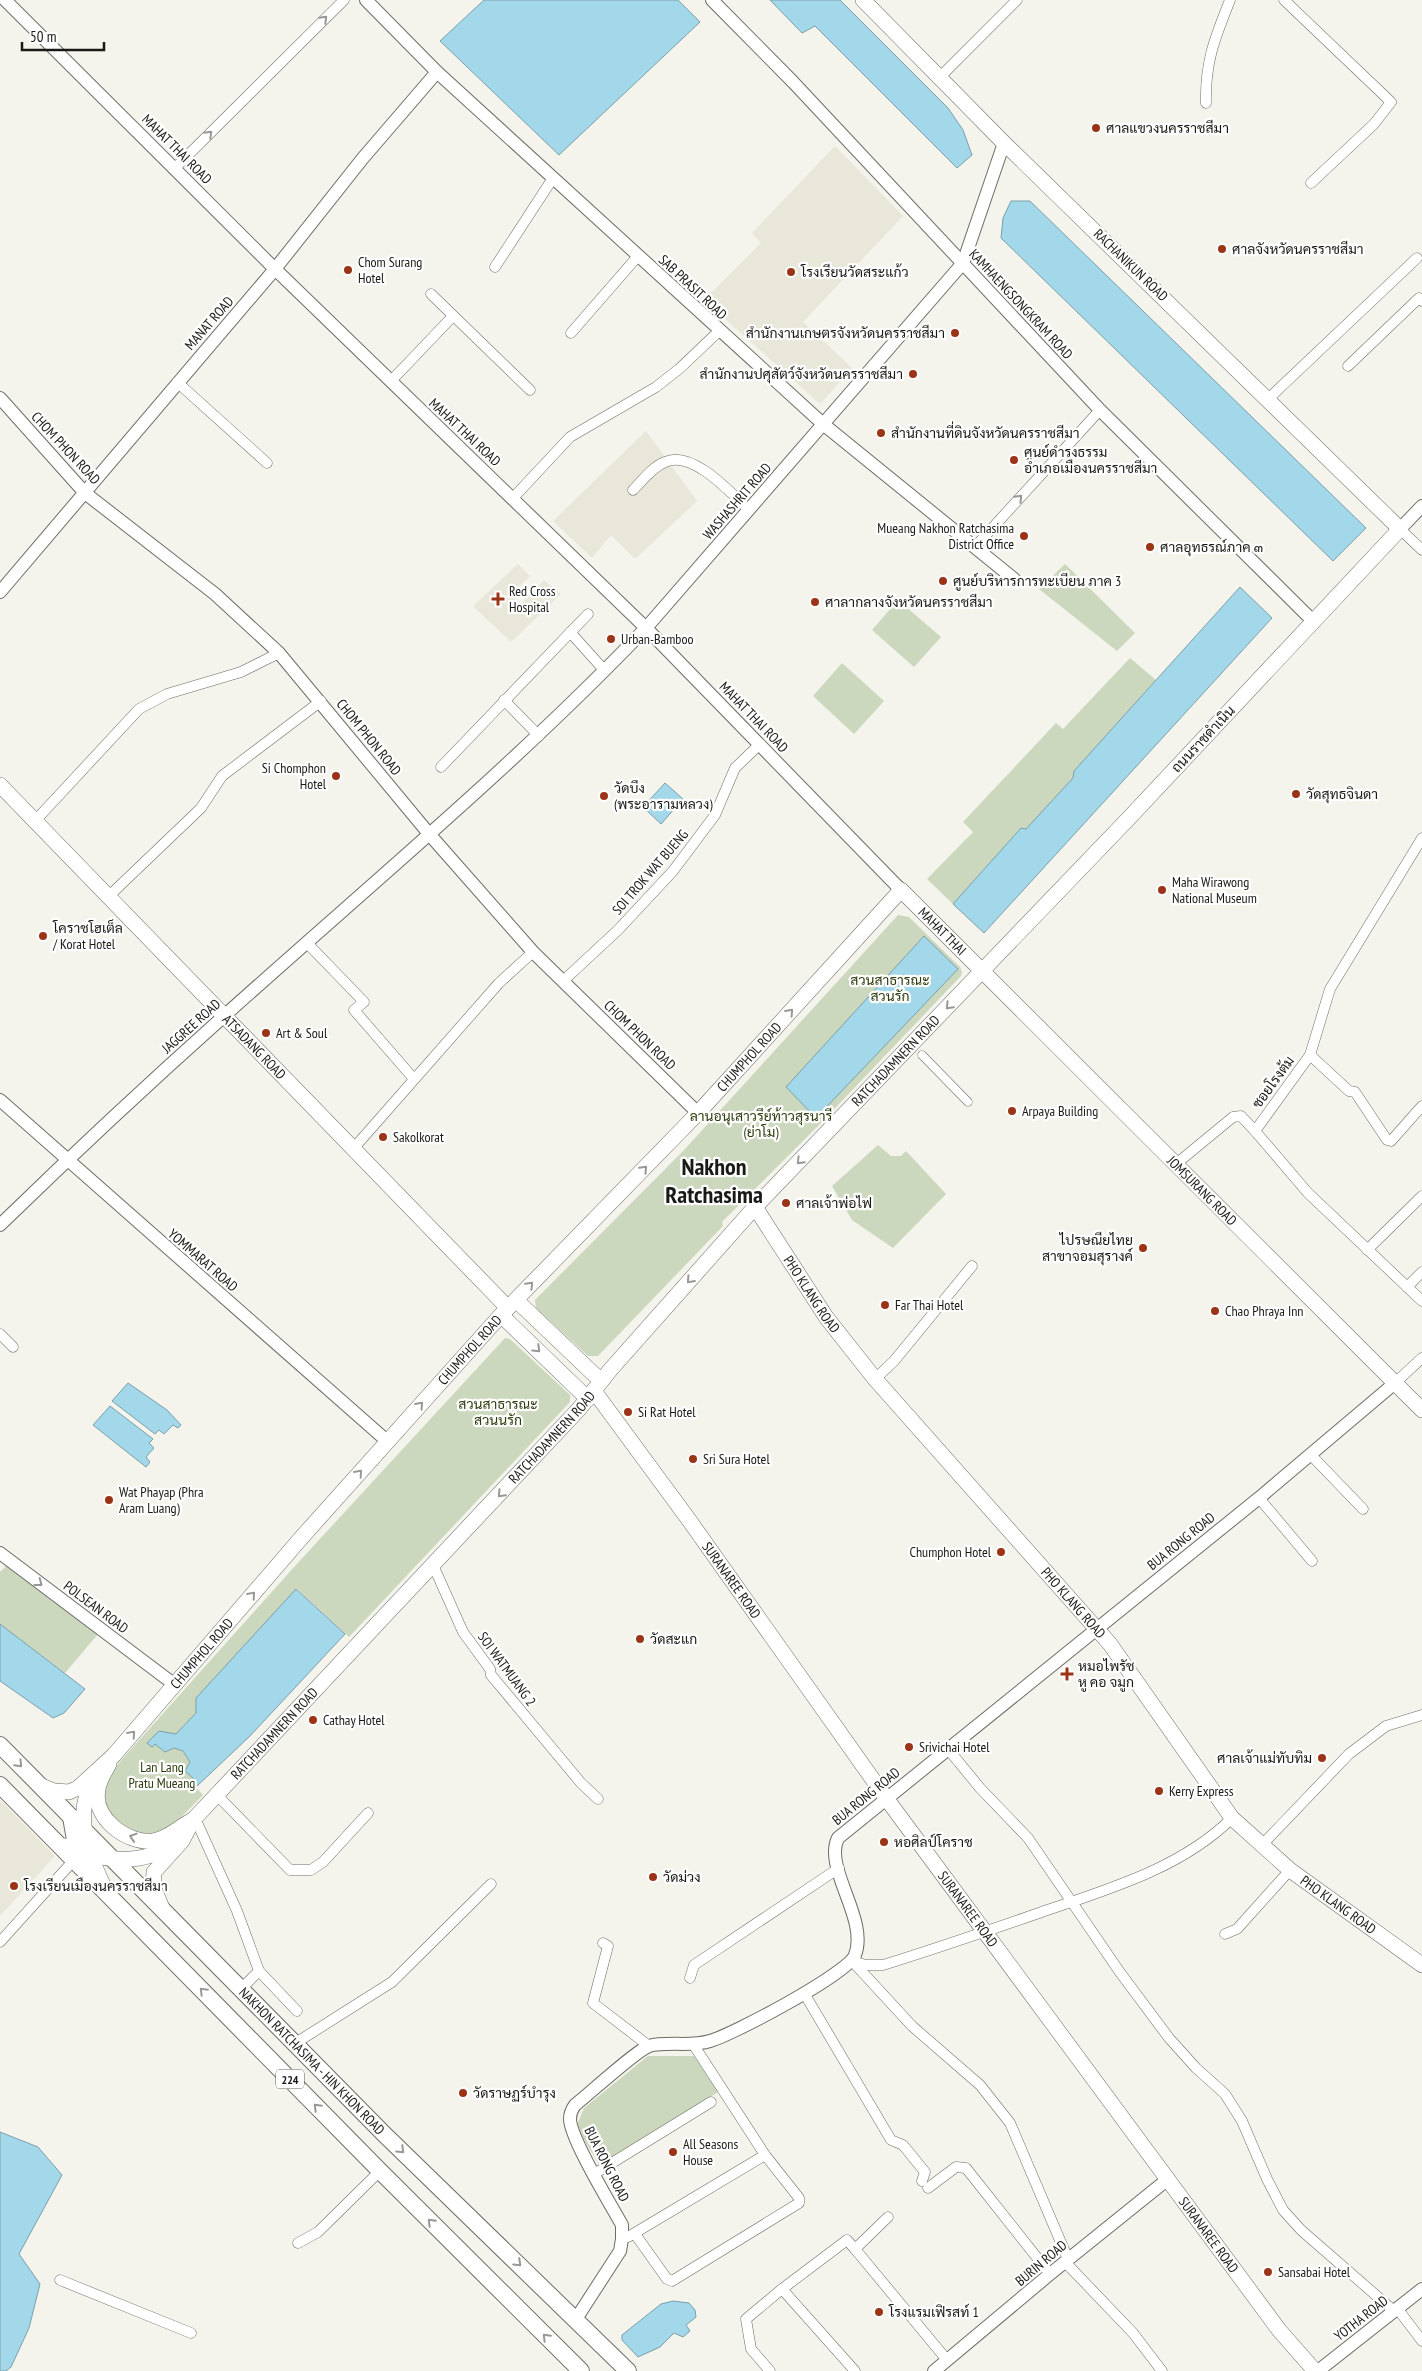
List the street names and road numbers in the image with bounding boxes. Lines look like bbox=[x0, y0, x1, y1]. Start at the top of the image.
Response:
street label: MAHAT THAI ROAD bbox=[138, 110, 216, 188]
street label: RACHANIKUN ROAD bbox=[1090, 225, 1172, 305]
street label: KAMHAENGSONGKRAM ROAD bbox=[965, 245, 1077, 363]
street label: SAB PRASIT ROAD bbox=[655, 251, 731, 323]
street label: MANAT ROAD bbox=[181, 292, 237, 354]
street label: MAHAT THAI ROAD bbox=[425, 394, 505, 470]
street label: CHOM PHON ROAD bbox=[28, 408, 104, 488]
street label: WASHASHRIT ROAD bbox=[699, 459, 775, 543]
street label: MAHAT THAI ROAD bbox=[716, 678, 792, 756]
street label: CHOM PHON ROAD bbox=[333, 695, 405, 779]
street label: ถนนราชดำเนิน bbox=[1167, 702, 1239, 776]
street label: SOI TROK WAT BUENG bbox=[608, 826, 692, 918]
street label: MAHAT THAI bbox=[914, 903, 970, 959]
street label: JAGGREE ROAD bbox=[157, 995, 224, 1058]
street label: CHOM PHON ROAD bbox=[600, 996, 680, 1074]
street label: ATSADANG ROAD bbox=[219, 1011, 290, 1083]
street label: RATCHADAMNERN ROAD bbox=[848, 1011, 944, 1110]
street label: CHUMPHOL ROAD bbox=[713, 1018, 785, 1095]
street label: ซอยโรงต้ม bbox=[1248, 1052, 1298, 1112]
street label: JOMSURANG ROAD bbox=[1163, 1151, 1241, 1229]
street label: YOMMARAT ROAD bbox=[164, 1225, 242, 1295]
street label: PHO KLANG ROAD bbox=[780, 1252, 844, 1336]
street label: CHUMPHOL ROAD bbox=[434, 1311, 506, 1389]
street label: RATCHADAMNERN ROAD bbox=[505, 1387, 599, 1487]
street label: BUA RONG ROAD bbox=[1143, 1508, 1219, 1574]
street label: SURANAREE ROAD bbox=[698, 1538, 765, 1622]
street label: PHO KLANG ROAD bbox=[1037, 1563, 1110, 1642]
street label: POLSEAN ROAD bbox=[60, 1577, 132, 1637]
street label: CHUMPHOL ROAD bbox=[166, 1614, 237, 1693]
street label: SOI WATMUANG 2 bbox=[474, 1628, 540, 1710]
street label: RATCHADAMNERN ROAD bbox=[227, 1684, 322, 1783]
street label: BUA RONG ROAD bbox=[828, 1763, 904, 1829]
street label: SURANAREE ROAD bbox=[934, 1868, 1002, 1951]
street label: PHO KLANG ROAD bbox=[1297, 1871, 1380, 1938]
street label: NAKHON RATCHASIMA - HIN KHON ROAD bbox=[235, 1983, 389, 2139]
road number: 224 bbox=[276, 2070, 304, 2088]
street label: BUA RONG ROAD bbox=[580, 2123, 634, 2205]
street label: SURANAREE ROAD bbox=[1175, 2193, 1243, 2276]
street label: BURIN ROAD bbox=[1011, 2236, 1071, 2290]
street label: YOTHA ROAD bbox=[1330, 2291, 1392, 2345]

